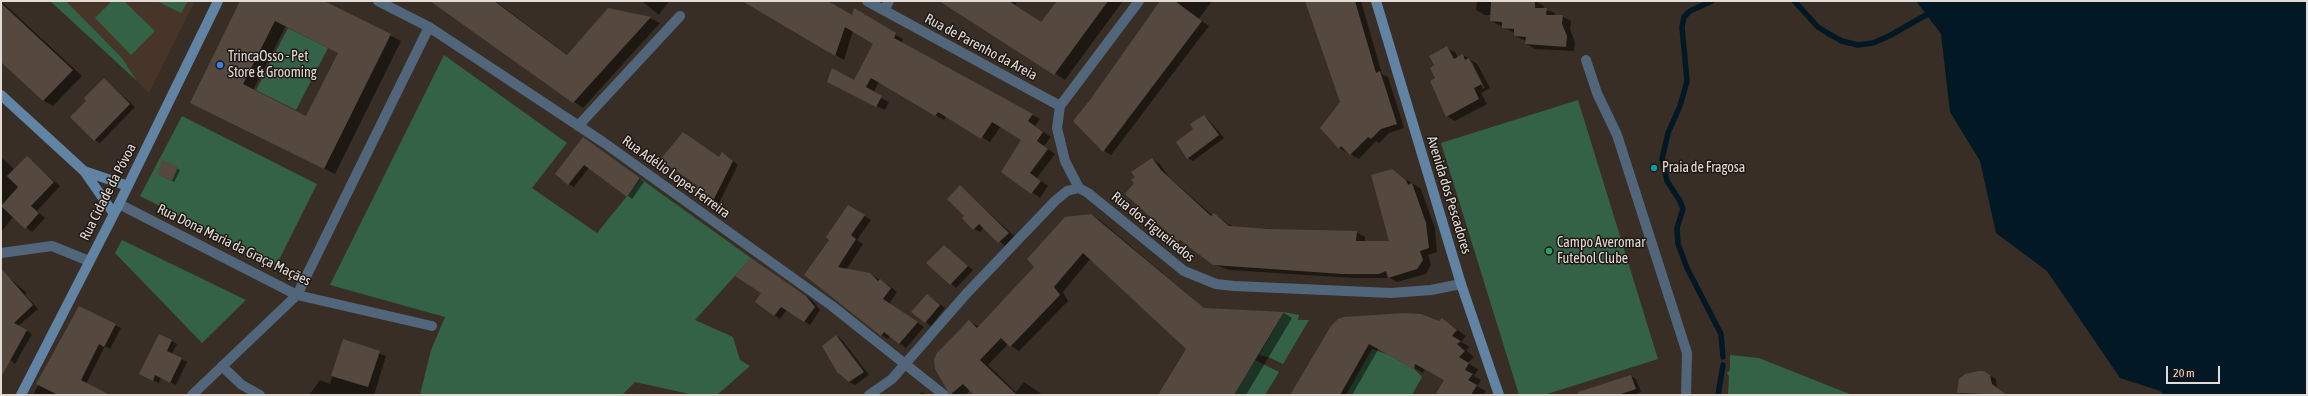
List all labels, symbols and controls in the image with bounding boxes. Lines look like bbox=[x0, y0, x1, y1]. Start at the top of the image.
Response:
street label: Rua de Parenho da Areia bbox=[922, 10, 1040, 84]
place label: TrincaOsso - Pet Store & Grooming bbox=[228, 49, 317, 82]
marker: TrincaOsso - Pet Store & Grooming bbox=[215, 60, 225, 70]
street label: Rua Adélio Lopes Ferreira bbox=[619, 132, 733, 222]
street label: Avenida dos Pescadores bbox=[1423, 134, 1475, 256]
street label: Rua Cidade da Póvoa bbox=[76, 141, 140, 243]
place label: Praia de Fragosa bbox=[1662, 160, 1745, 176]
marker: Praia de Fragosa bbox=[1649, 163, 1659, 173]
street label: Rua dos Figueiredos bbox=[1108, 188, 1198, 266]
street label: Rua Dona Maria da Graça Maçães bbox=[154, 200, 314, 290]
place label: Campo Averomar Futebol Clube bbox=[1557, 235, 1645, 268]
marker: Campo Averomar Futebol Clube bbox=[1544, 246, 1554, 256]
scale bar bbox=[2168, 358, 2222, 384]
text: 20 m bbox=[2173, 366, 2195, 380]

